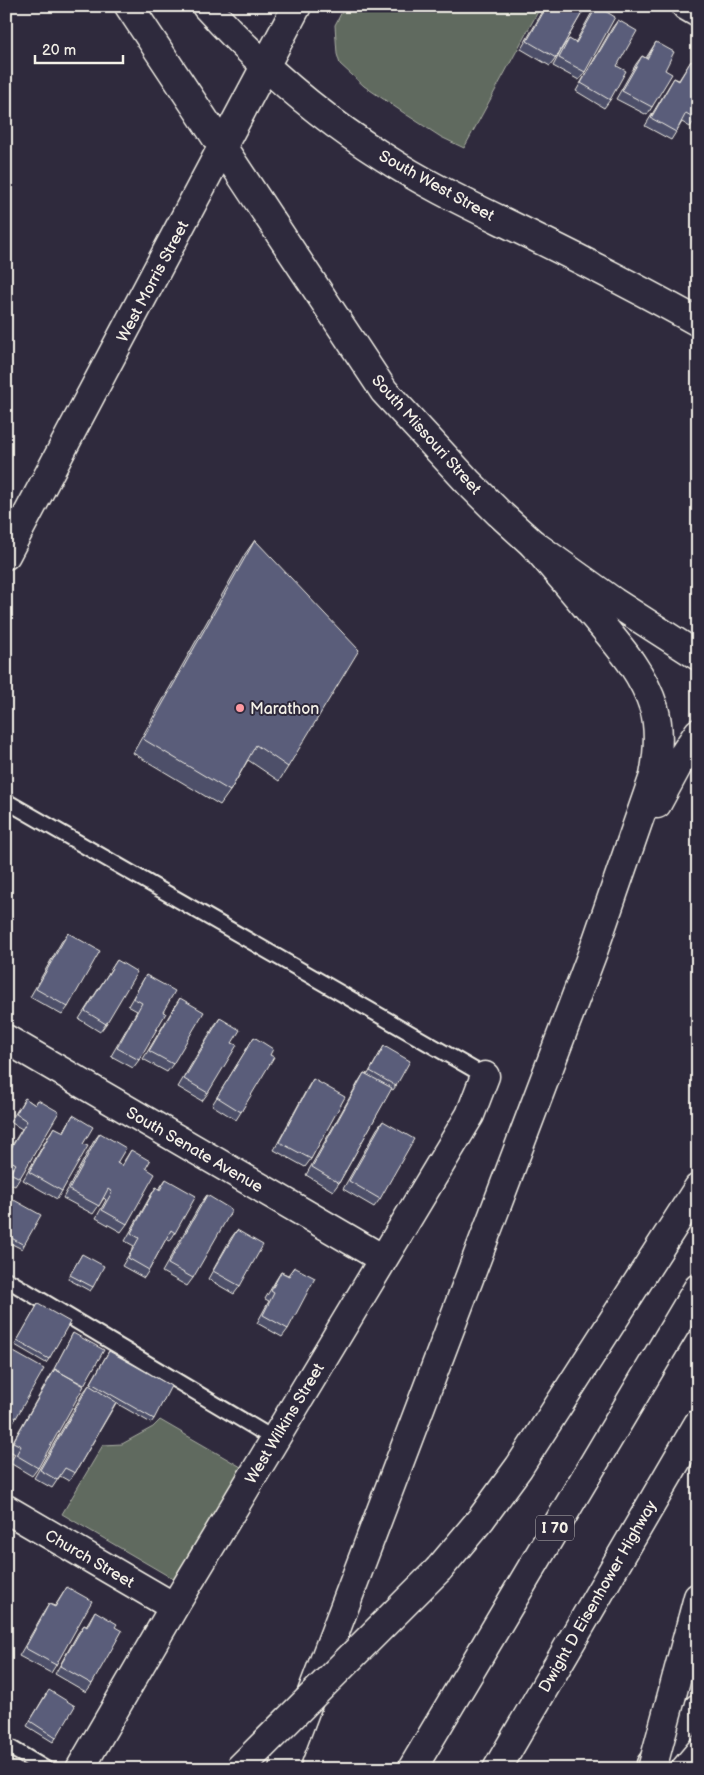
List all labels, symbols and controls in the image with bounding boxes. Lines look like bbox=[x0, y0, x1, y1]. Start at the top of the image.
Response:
scale bar bbox=[35, 32, 122, 64]
text: 20 m bbox=[42, 41, 76, 60]
street label: South West Street bbox=[375, 147, 497, 226]
street label: West Morris Street bbox=[113, 218, 193, 345]
street label: South Missouri Street bbox=[367, 371, 485, 499]
place label: Marathon bbox=[250, 700, 319, 719]
marker: Marathon bbox=[234, 702, 246, 714]
street label: South Senate Avenue bbox=[123, 1103, 266, 1197]
street label: West Wilkins Street bbox=[242, 1360, 329, 1488]
street label: Dwight D Eisenhower Highway bbox=[535, 1497, 662, 1696]
road number: I 70 bbox=[536, 1516, 574, 1540]
street label: Church Street bbox=[41, 1526, 137, 1593]

